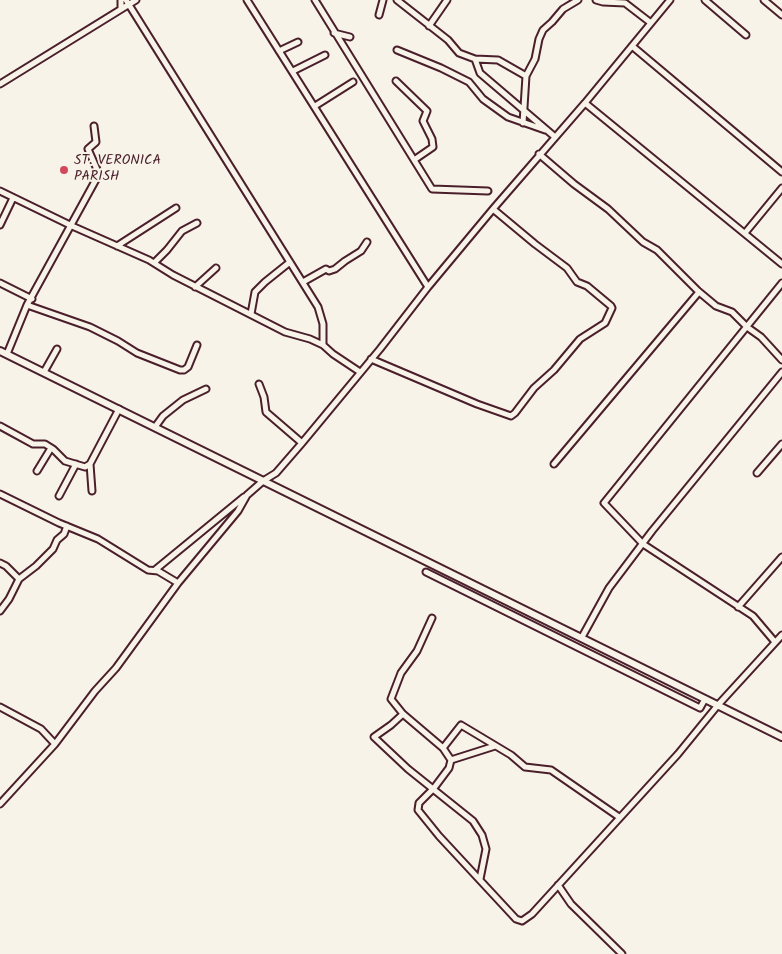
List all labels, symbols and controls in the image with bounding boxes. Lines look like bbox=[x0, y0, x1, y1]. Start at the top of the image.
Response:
place label: ST. VERONICA PARISH bbox=[74, 154, 161, 186]
marker: ST. VERONICA PARISH bbox=[58, 164, 70, 176]

